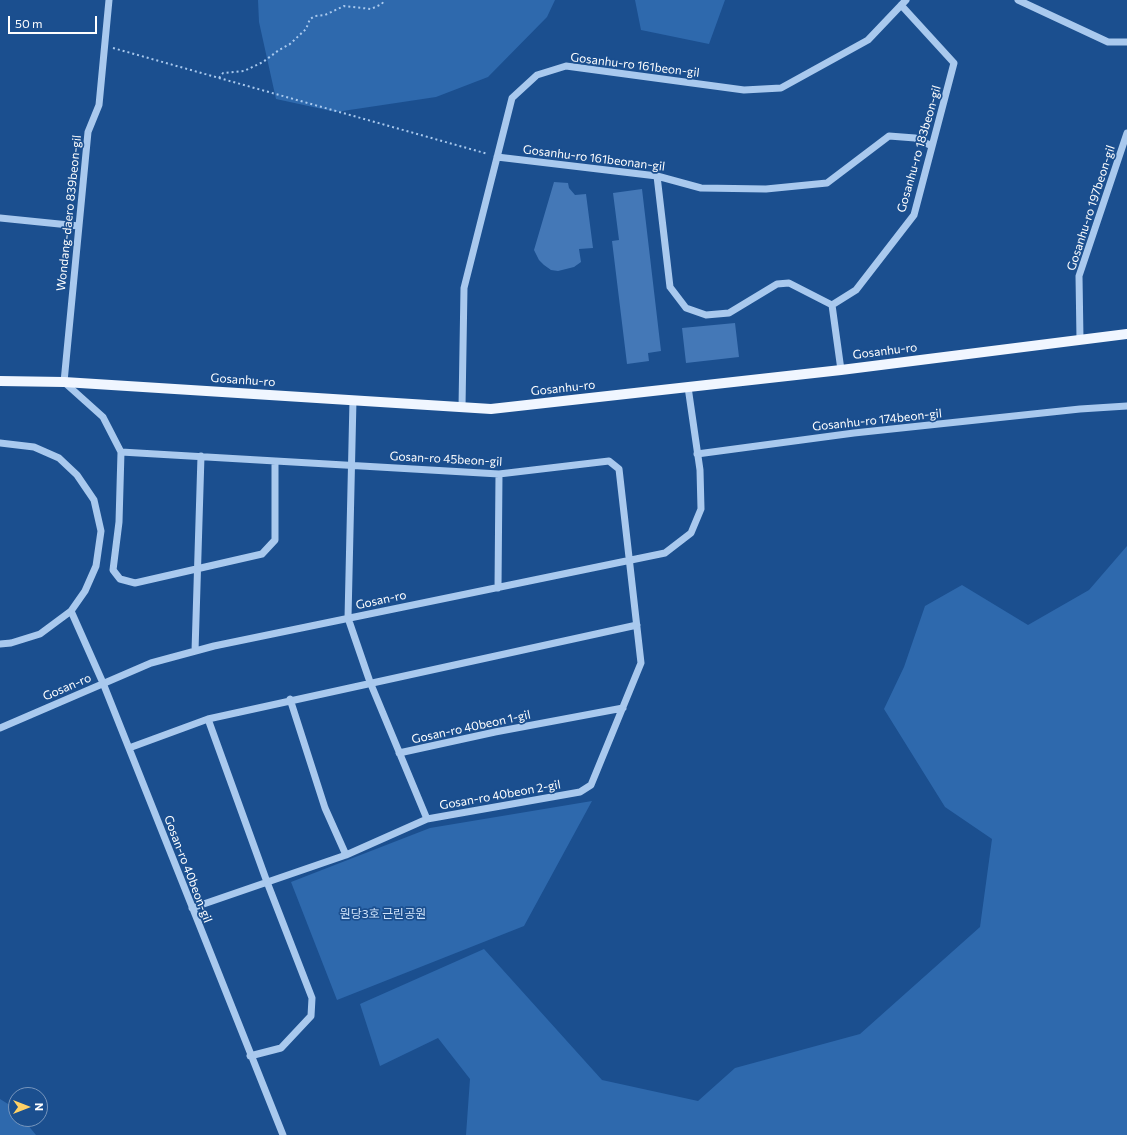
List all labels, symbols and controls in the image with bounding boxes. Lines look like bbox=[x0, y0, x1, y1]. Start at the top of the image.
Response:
scale bar bbox=[10, 8, 99, 34]
text: 50 m bbox=[15, 16, 43, 30]
street label: Gosanhu-ro 161beon-gil bbox=[570, 50, 700, 80]
street label: Gosanhu-ro 183beon-gil bbox=[894, 84, 944, 214]
street label: Wondang-daero 839beon-gil bbox=[54, 134, 84, 292]
street label: Gosanhu-ro 161beonan-gil bbox=[522, 142, 666, 174]
street label: Gosanhu-ro 197beon-gil bbox=[1064, 143, 1118, 273]
street label: Gosanhu-ro bbox=[852, 340, 918, 362]
street label: Gosanhu-ro bbox=[210, 371, 276, 389]
street label: Gosanhu-ro bbox=[530, 377, 596, 399]
street label: Gosanhu-ro 174beon-gil bbox=[811, 406, 943, 434]
street label: Gosan-ro 45beon-gil bbox=[389, 449, 503, 469]
street label: Gosan-ro bbox=[354, 588, 408, 612]
street label: Gosan-ro bbox=[41, 670, 93, 704]
street label: Gosan-ro 40beon 1-gil bbox=[410, 707, 532, 747]
street label: Gosan-ro 40beon 2-gil bbox=[438, 777, 562, 813]
street label: Gosan-ro 40beon-gil bbox=[161, 813, 215, 925]
park label: 원당3호 근린공원 bbox=[340, 907, 426, 921]
north arrow bbox=[8, 1087, 48, 1127]
text: N bbox=[33, 1103, 46, 1111]

